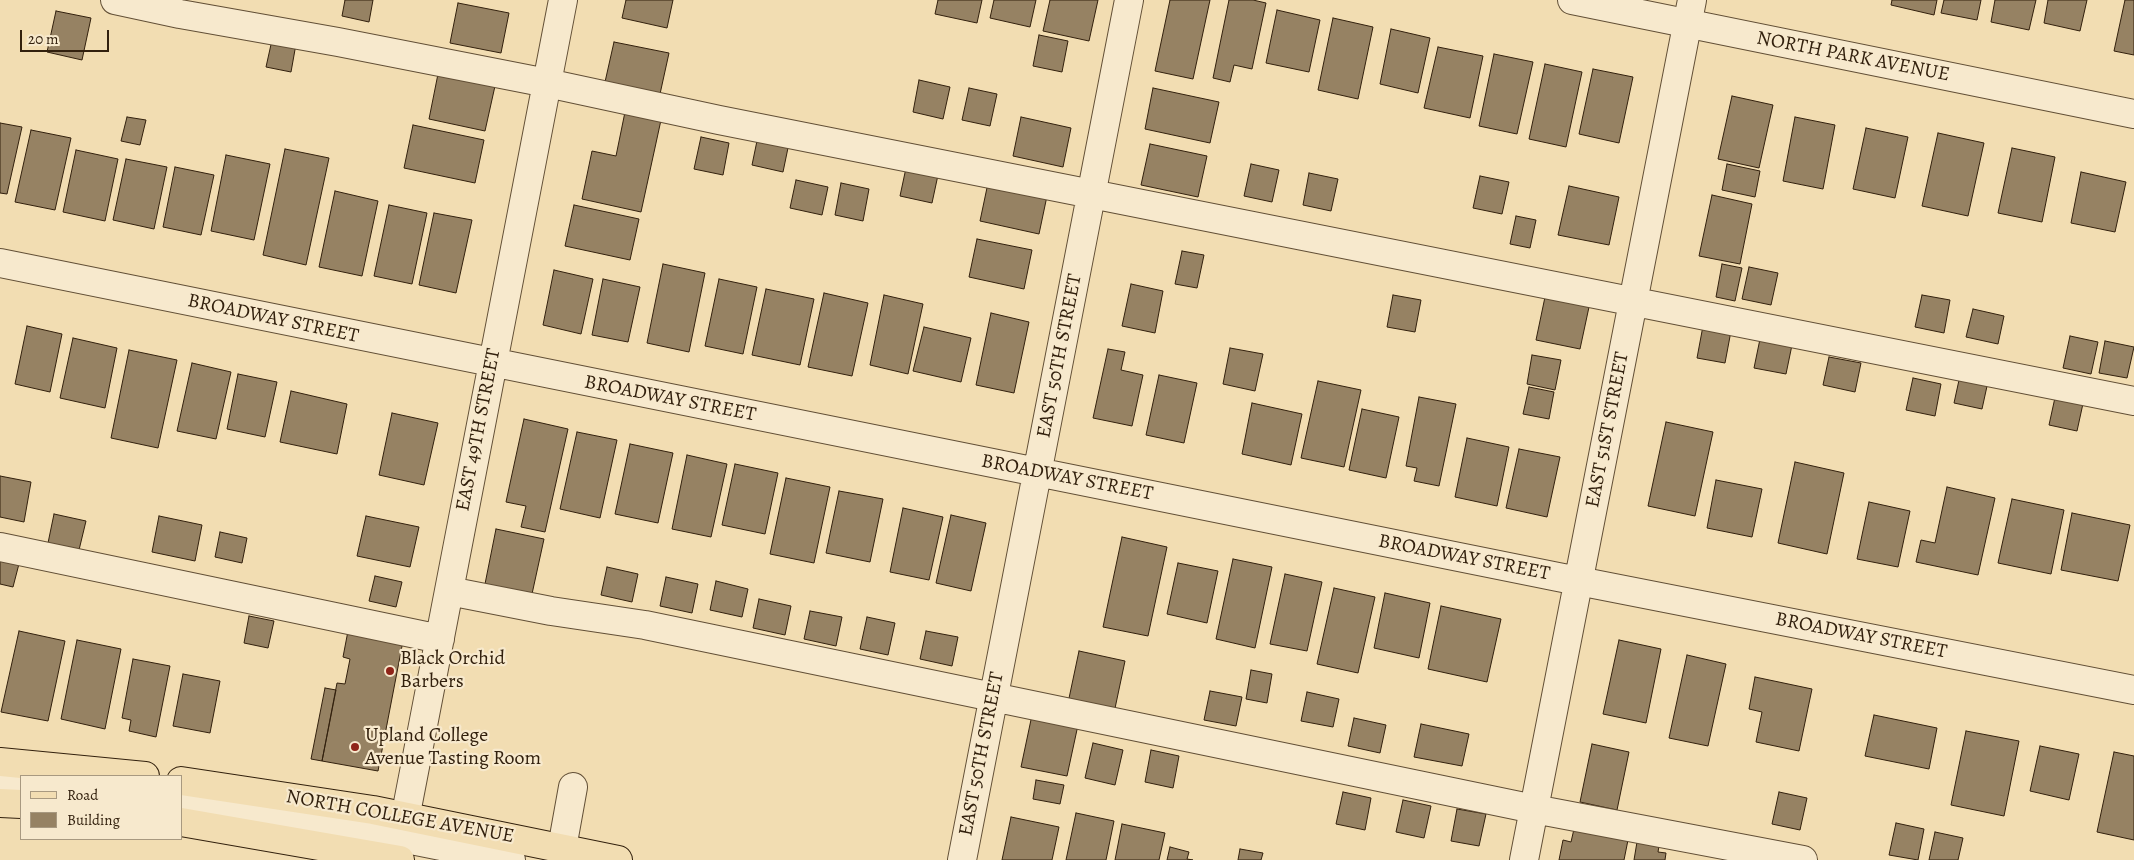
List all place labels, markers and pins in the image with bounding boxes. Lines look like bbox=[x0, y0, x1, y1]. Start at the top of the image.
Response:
place label: Black Orchid Barbers bbox=[400, 647, 505, 694]
marker: Black Orchid Barbers bbox=[384, 665, 396, 677]
place label: Upland College Avenue Tasting Room bbox=[365, 724, 541, 771]
marker: Upland College Avenue Tasting Room bbox=[349, 741, 361, 753]

